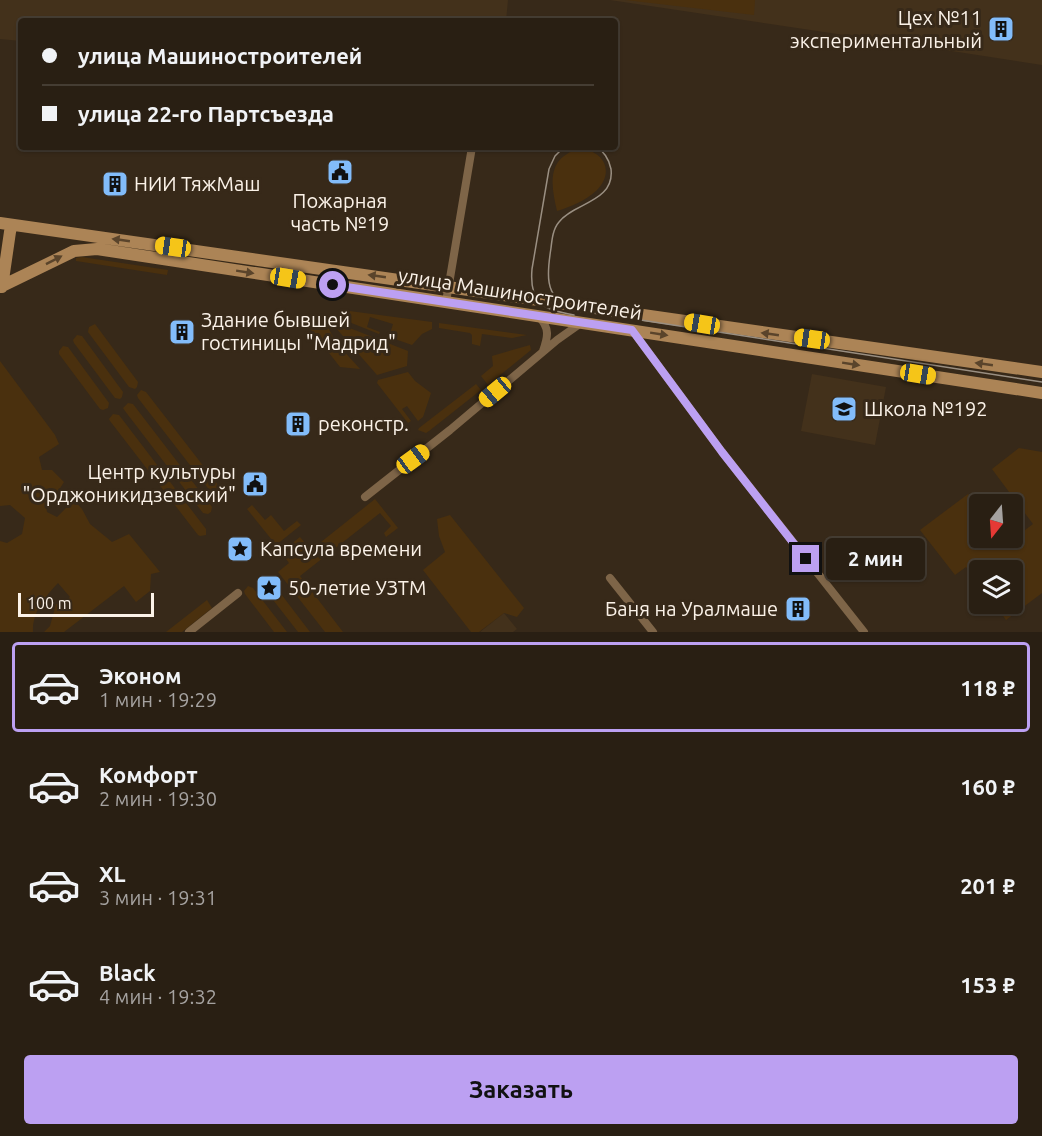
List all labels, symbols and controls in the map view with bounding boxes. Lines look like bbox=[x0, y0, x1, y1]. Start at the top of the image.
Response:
place label: Цех №11 экспериментальный bbox=[790, 6, 982, 52]
building icon: Цех №11 экспериментальный bbox=[986, 14, 1016, 44]
text: улица Машиностроителей bbox=[78, 43, 362, 68]
text: улица 22-го Партсъезда bbox=[78, 101, 334, 126]
public building icon: Пожарная часть №19 bbox=[325, 157, 355, 187]
building icon: НИИ ТяжМаш bbox=[100, 169, 130, 199]
place label: НИИ ТяжМаш bbox=[134, 172, 260, 195]
place label: Пожарная часть №19 bbox=[291, 189, 389, 235]
one-way arrow bbox=[112, 235, 131, 245]
car bbox=[154, 236, 192, 258]
one-way arrow bbox=[45, 256, 63, 266]
street label: улица Машиностроителей bbox=[396, 263, 644, 324]
car bbox=[269, 266, 307, 290]
one-way arrow bbox=[236, 267, 255, 276]
route start bbox=[319, 271, 346, 298]
one-way arrow bbox=[367, 271, 386, 280]
place label: Здание бывшей гостиницы "Мадрид" bbox=[201, 308, 396, 354]
car bbox=[683, 312, 721, 336]
building icon: Здание бывшей гостиницы "Мадрид" bbox=[167, 317, 197, 347]
car bbox=[793, 328, 831, 350]
one-way arrow bbox=[761, 329, 780, 338]
one-way arrow bbox=[649, 330, 668, 339]
one-way arrow bbox=[842, 359, 861, 368]
one-way arrow bbox=[974, 359, 993, 368]
car bbox=[899, 362, 937, 386]
car bbox=[475, 374, 515, 410]
school or university icon: Школа №192 bbox=[829, 394, 859, 424]
place label: Школа №192 bbox=[864, 397, 987, 420]
building icon: реконстр. bbox=[283, 409, 313, 439]
place label: реконстр. bbox=[318, 412, 409, 435]
car bbox=[393, 441, 433, 477]
place label: Центр культуры "Орджоникидзевский" bbox=[22, 460, 236, 506]
public building icon: Центр культуры "Орджоникидзевский" bbox=[240, 469, 270, 499]
north arrow bbox=[969, 494, 1023, 548]
map controls bbox=[969, 494, 1023, 614]
place icon: Капсула времени bbox=[225, 534, 255, 564]
place label: Капсула времени bbox=[260, 537, 422, 560]
callout: 2 мин bbox=[827, 538, 926, 580]
route end bbox=[792, 545, 819, 572]
text: 2 мин bbox=[848, 547, 903, 570]
button: layers bbox=[969, 560, 1023, 614]
place icon: 50-летие УЗТМ bbox=[254, 573, 284, 603]
place label: 50-летие УЗТМ bbox=[288, 576, 426, 599]
scale bar bbox=[18, 590, 154, 618]
text: 100 m bbox=[27, 594, 72, 612]
building icon: Баня на Уралмаше bbox=[783, 594, 813, 624]
place label: Баня на Уралмаше bbox=[605, 597, 778, 620]
icon: car bbox=[27, 660, 81, 714]
text: Эконом bbox=[99, 663, 181, 688]
text: 118 ₽ bbox=[960, 675, 1015, 700]
text: 1 мин · 19:29 bbox=[99, 688, 217, 711]
icon: car bbox=[27, 759, 81, 813]
text: Комфорт bbox=[99, 762, 198, 787]
text: 160 ₽ bbox=[960, 774, 1015, 799]
text: 2 мин · 19:30 bbox=[99, 787, 217, 810]
icon: car bbox=[27, 858, 81, 912]
text: XL bbox=[99, 861, 126, 886]
text: 201 ₽ bbox=[960, 873, 1015, 898]
text: 3 мин · 19:31 bbox=[99, 886, 217, 909]
icon: car bbox=[27, 957, 81, 1011]
text: Black bbox=[99, 960, 156, 985]
text: 153 ₽ bbox=[960, 972, 1015, 997]
text: 4 мин · 19:32 bbox=[99, 985, 217, 1008]
button: Заказать bbox=[24, 1055, 1018, 1124]

